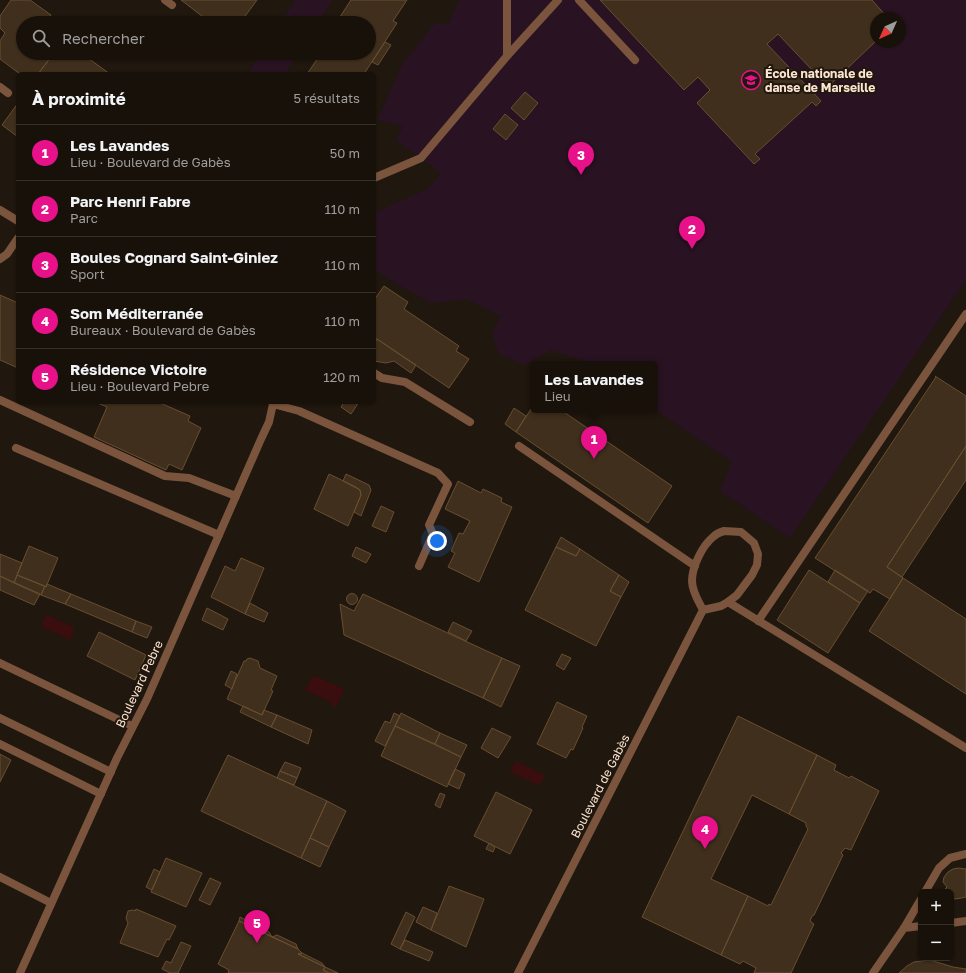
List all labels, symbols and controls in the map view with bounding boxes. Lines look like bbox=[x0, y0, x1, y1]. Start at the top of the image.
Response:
north arrow bbox=[870, 12, 906, 48]
search box bbox=[16, 16, 376, 60]
icon: search bbox=[30, 27, 52, 49]
text: Rechercher bbox=[62, 29, 145, 47]
place label: École nationale de danse de Marseille bbox=[765, 66, 875, 95]
school or university icon: École nationale de danse de Marseille bbox=[740, 69, 762, 91]
text: À proximité bbox=[32, 88, 126, 109]
text: 5 résultats bbox=[294, 90, 360, 106]
text: Les Lavandes bbox=[70, 136, 169, 154]
pin: 3 bbox=[568, 142, 594, 175]
text: 1 bbox=[42, 145, 48, 161]
text: 50 m bbox=[330, 145, 360, 161]
text: Lieu · Boulevard de Gabès bbox=[70, 154, 231, 170]
text: Parc Henri Fabre bbox=[70, 192, 191, 210]
text: 2 bbox=[41, 201, 49, 217]
text: 110 m bbox=[325, 201, 360, 217]
text: Parc bbox=[70, 210, 98, 226]
pin: 2 bbox=[679, 216, 705, 249]
text: Boules Cognard Saint-Giniez bbox=[70, 248, 278, 266]
text: 3 bbox=[41, 257, 49, 273]
text: 110 m bbox=[325, 257, 360, 273]
text: Sport bbox=[70, 266, 105, 282]
text: Som Méditerranée bbox=[70, 304, 203, 322]
text: 4 bbox=[41, 313, 49, 329]
text: 110 m bbox=[325, 313, 360, 329]
text: Bureaux · Boulevard de Gabès bbox=[70, 322, 256, 338]
text: Résidence Victoire bbox=[70, 360, 207, 378]
popup bbox=[530, 361, 658, 413]
text: 5 bbox=[41, 369, 49, 385]
text: 120 m bbox=[323, 369, 360, 385]
text: Les Lavandes bbox=[544, 370, 644, 388]
text: Lieu · Boulevard Pebre bbox=[70, 378, 209, 394]
text: Lieu bbox=[544, 388, 571, 404]
pin: 1 bbox=[581, 426, 607, 459]
your location bbox=[427, 531, 447, 551]
street label: Boulevard Pebre bbox=[112, 638, 166, 730]
street label: Boulevard de Gabès bbox=[567, 732, 633, 840]
pin: 4 bbox=[692, 816, 718, 849]
map controls bbox=[918, 889, 954, 961]
button: + bbox=[918, 889, 954, 925]
pin: 5 bbox=[244, 910, 270, 943]
button: − bbox=[918, 925, 954, 961]

